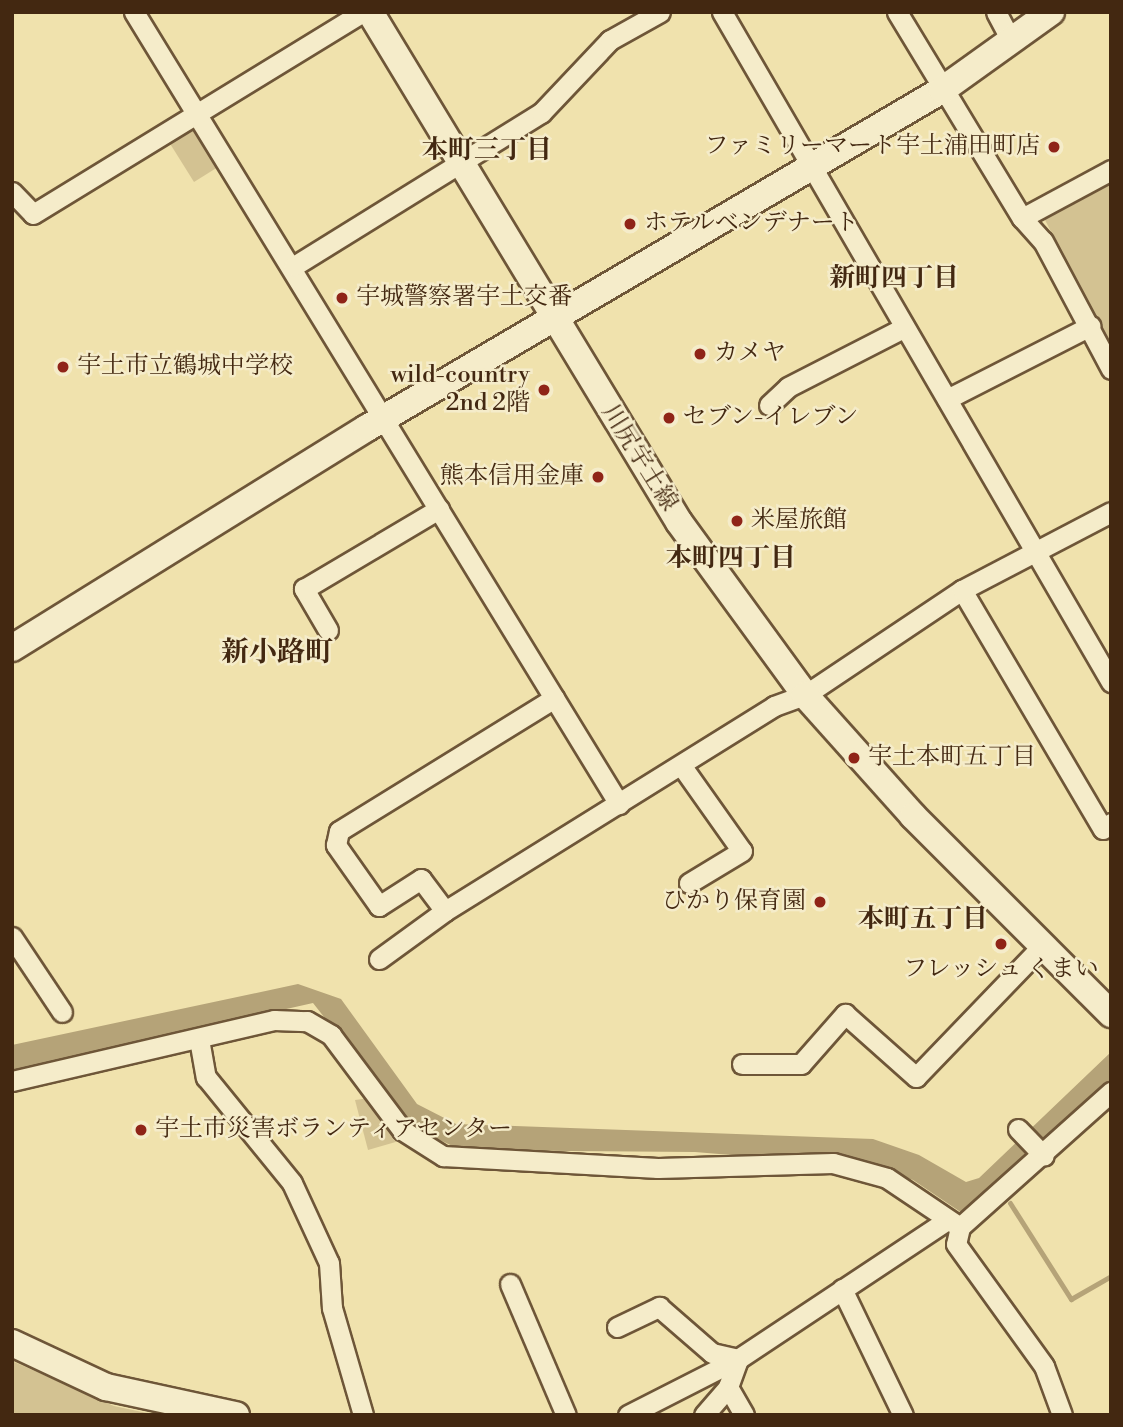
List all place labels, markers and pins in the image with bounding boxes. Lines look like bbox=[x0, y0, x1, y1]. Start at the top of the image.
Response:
place label: ファミリーマート宇土浦田町店 bbox=[704, 133, 1040, 161]
marker: ファミリーマート宇土浦田町店 bbox=[1046, 139, 1062, 155]
place label: ホテルベンデナート bbox=[644, 210, 860, 238]
marker: ホテルベンデナート bbox=[622, 216, 638, 232]
place label: 宇城警察署宇土交番 bbox=[356, 284, 572, 312]
marker: 宇城警察署宇土交番 bbox=[334, 290, 350, 306]
place label: カメヤ bbox=[714, 340, 786, 368]
marker: カメヤ bbox=[692, 346, 708, 362]
place label: 宇土市立鶴城中学校 bbox=[77, 353, 293, 381]
marker: 宇土市立鶴城中学校 bbox=[55, 359, 71, 375]
place label: wild-country 2nd 2階 bbox=[390, 362, 530, 418]
marker: wild-country 2nd 2階 bbox=[536, 382, 552, 398]
place label: セブン-イレブン bbox=[683, 404, 860, 432]
marker: セブン-イレブン bbox=[661, 410, 677, 426]
place label: 熊本信用金庫 bbox=[440, 463, 584, 491]
marker: 熊本信用金庫 bbox=[590, 469, 606, 485]
place label: 米屋旅館 bbox=[751, 507, 847, 535]
marker: 米屋旅館 bbox=[729, 513, 745, 529]
place label: 宇土本町五丁目 bbox=[868, 744, 1036, 772]
marker: 宇土本町五丁目 bbox=[846, 750, 862, 766]
place label: ひかり保育園 bbox=[662, 888, 806, 916]
marker: ひかり保育園 bbox=[812, 894, 828, 910]
marker: フレッシュ くまい bbox=[993, 936, 1009, 952]
place label: フレッシュ くまい bbox=[903, 956, 1099, 984]
place label: 宇土市災害ボランティアセンター bbox=[155, 1116, 515, 1144]
marker: 宇土市災害ボランティアセンター bbox=[133, 1122, 149, 1138]

